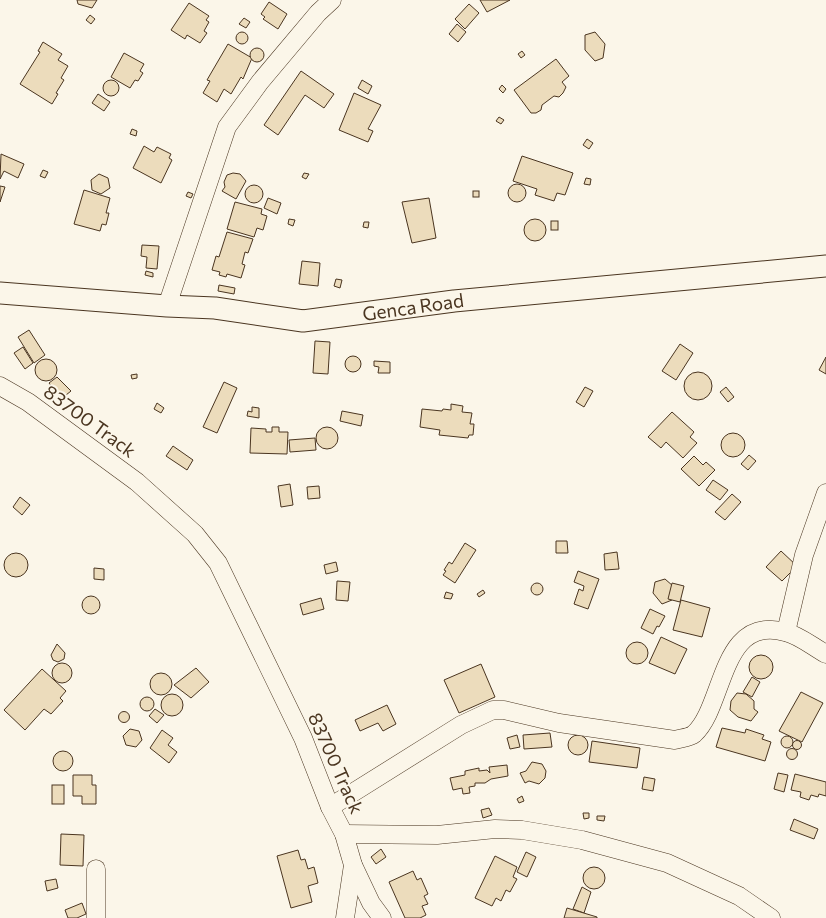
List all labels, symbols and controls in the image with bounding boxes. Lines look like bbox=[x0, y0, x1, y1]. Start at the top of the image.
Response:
street label: Genca Road bbox=[361, 288, 465, 325]
street label: 83700 Track bbox=[40, 379, 141, 462]
street label: 83700 Track bbox=[304, 709, 369, 817]

